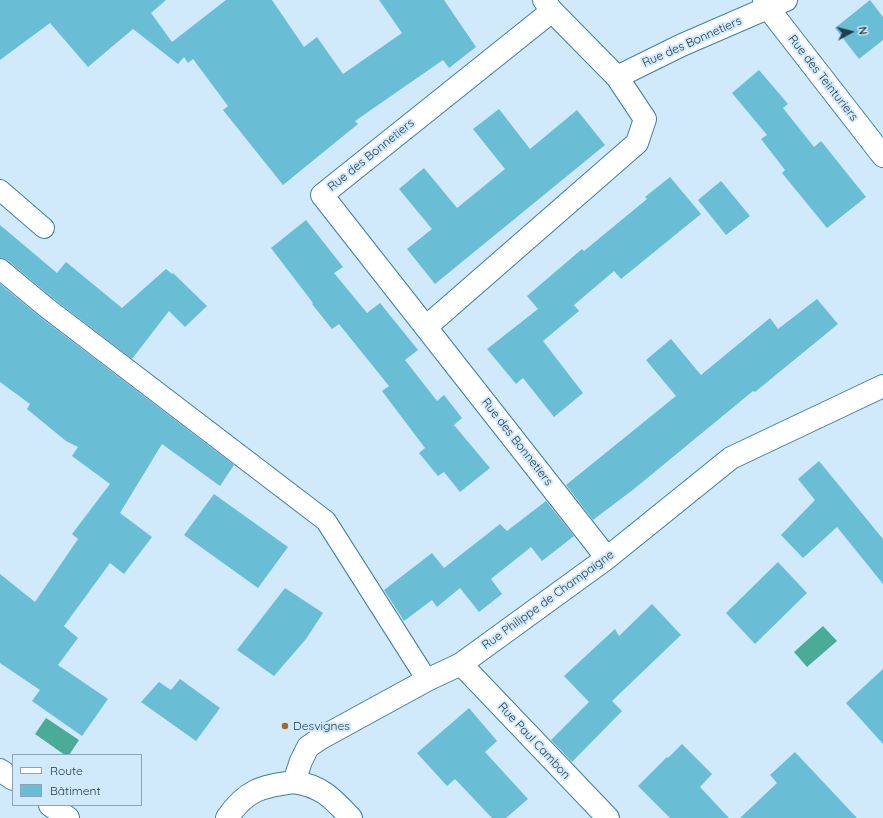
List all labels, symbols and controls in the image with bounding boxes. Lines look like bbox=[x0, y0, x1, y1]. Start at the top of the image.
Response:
north arrow bbox=[831, 12, 871, 52]
street label: Rue des Bonnetiers bbox=[640, 14, 744, 70]
text: N bbox=[855, 26, 870, 35]
street label: Rue des Teinturiers bbox=[785, 32, 861, 124]
street label: Rue des Bonnetiers bbox=[325, 116, 417, 194]
street label: Rue des Bonnetiers bbox=[478, 395, 556, 489]
street label: Rue Philippe de Champaigne bbox=[479, 547, 617, 653]
street label: Rue Paul Cambon bbox=[495, 700, 573, 782]
place label: Desvignes bbox=[293, 719, 350, 733]
marker: Desvignes bbox=[280, 721, 290, 731]
legend bbox=[12, 754, 142, 806]
text: Route bbox=[50, 763, 83, 778]
text: Bâtiment bbox=[50, 783, 100, 798]

